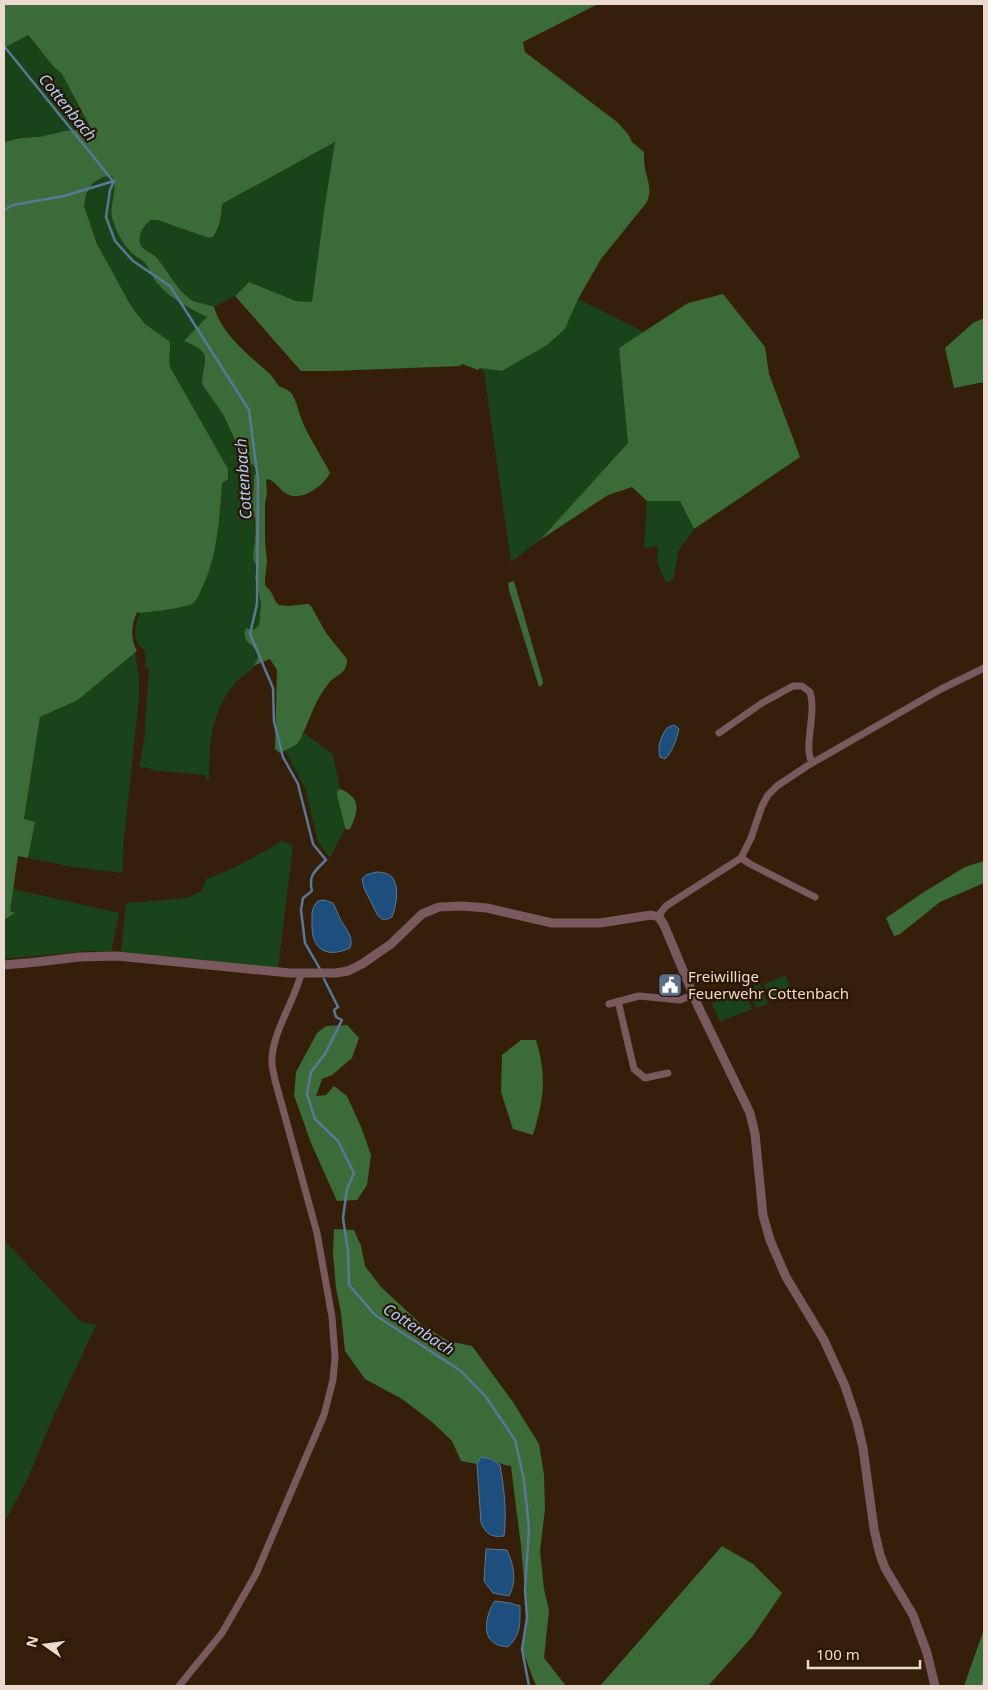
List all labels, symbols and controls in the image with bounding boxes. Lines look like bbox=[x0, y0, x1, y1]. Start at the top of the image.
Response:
water label: Cottenbach bbox=[34, 69, 102, 145]
water label: Cottenbach bbox=[229, 438, 257, 520]
place label: Freiwillige Feuerwehr Cottenbach bbox=[688, 966, 849, 1003]
public building icon: Freiwillige Feuerwehr Cottenbach bbox=[657, 972, 683, 998]
water label: Cottenbach bbox=[379, 1298, 459, 1360]
north arrow bbox=[20, 1620, 70, 1670]
text: N bbox=[21, 1634, 42, 1650]
scale bar bbox=[808, 1638, 920, 1670]
text: 100 m bbox=[816, 1644, 860, 1664]

